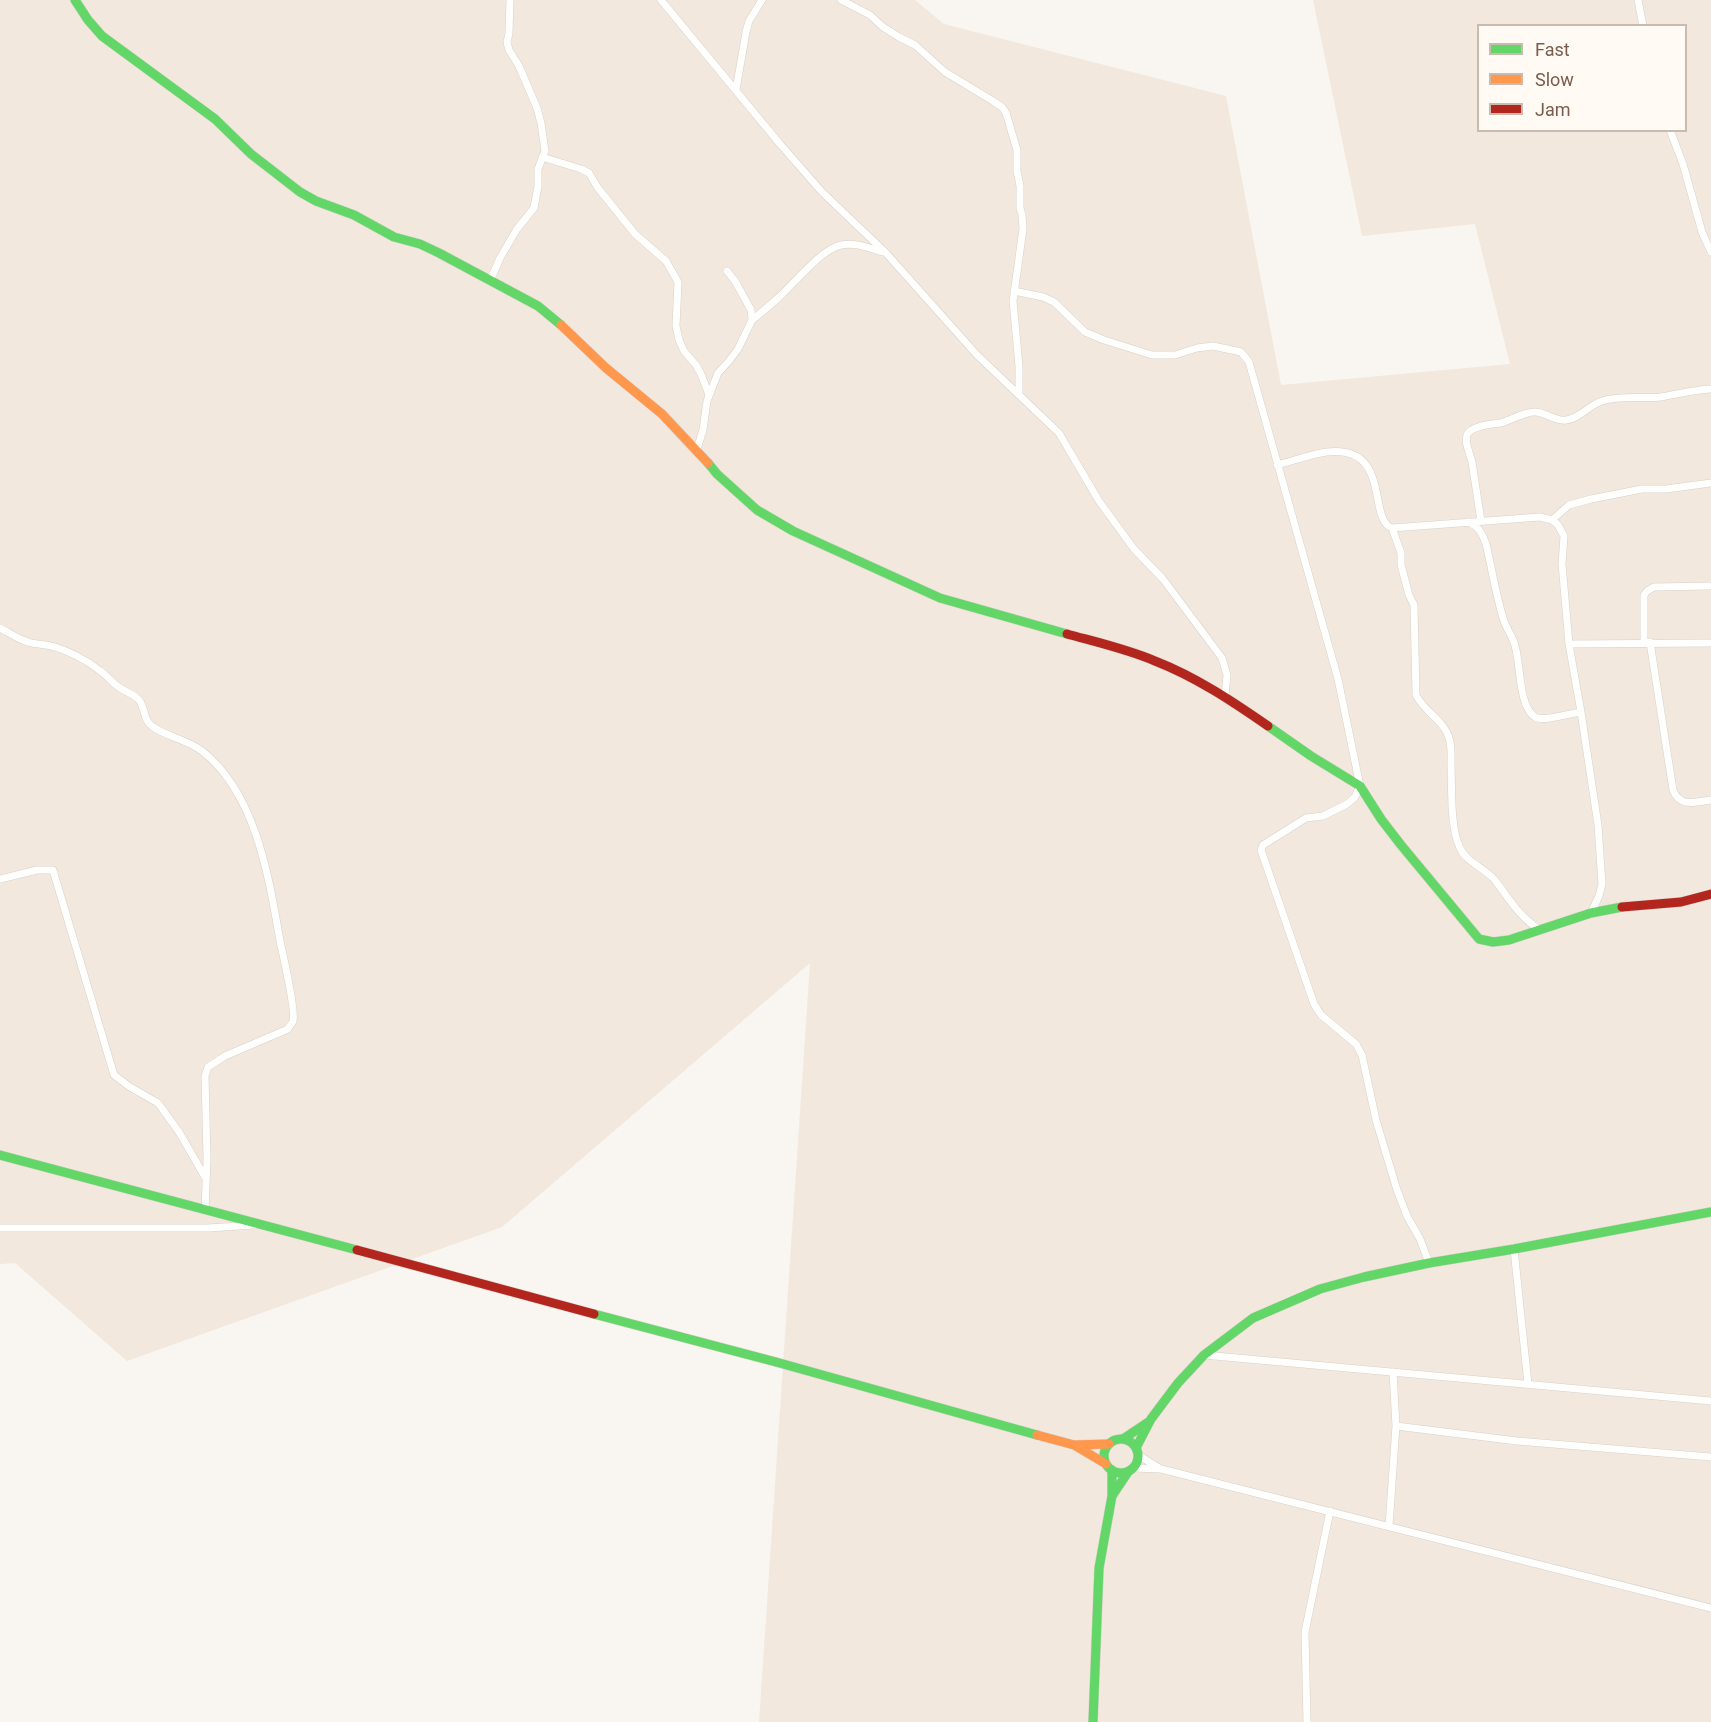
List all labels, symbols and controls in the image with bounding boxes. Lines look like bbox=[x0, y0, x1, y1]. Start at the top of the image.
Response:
legend bbox=[1477, 24, 1687, 132]
text: Fast bbox=[1535, 39, 1570, 60]
text: Slow bbox=[1535, 69, 1574, 90]
text: Jam bbox=[1535, 99, 1571, 120]

